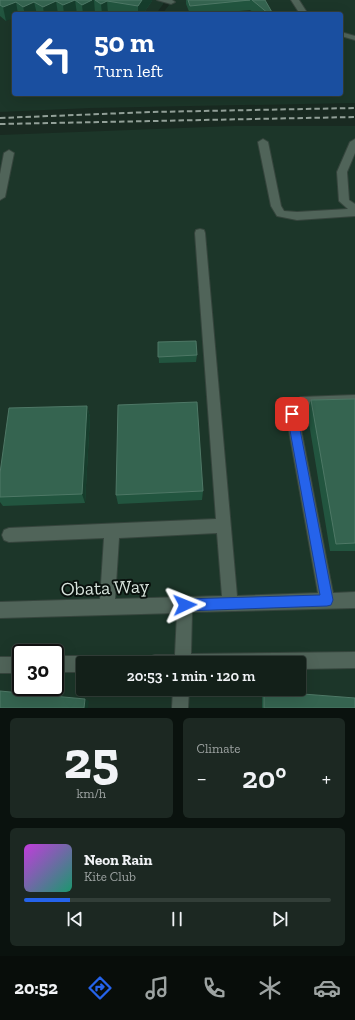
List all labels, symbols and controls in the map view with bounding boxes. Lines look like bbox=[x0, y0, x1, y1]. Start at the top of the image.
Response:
text: 50 m bbox=[94, 26, 155, 59]
icon: left bbox=[28, 28, 80, 80]
text: Turn left bbox=[94, 60, 163, 82]
pin bbox=[275, 397, 309, 431]
icon: arrive bbox=[281, 403, 303, 425]
street label: Obata Way bbox=[60, 574, 150, 601]
position arrow bbox=[164, 584, 206, 626]
speed limit sign: 30 bbox=[12, 644, 64, 696]
text: 20:53 · 1 min · 120 m bbox=[127, 667, 255, 685]
text: 25 bbox=[64, 729, 119, 791]
text: Climate bbox=[197, 741, 240, 756]
text: 20° bbox=[242, 760, 286, 796]
text: − bbox=[197, 765, 207, 792]
text: + bbox=[322, 765, 331, 792]
text: km/h bbox=[76, 786, 106, 801]
text: Neon Rain bbox=[84, 851, 152, 869]
text: Kite Club bbox=[84, 869, 136, 884]
icon: previous bbox=[64, 908, 86, 930]
icon: pause bbox=[166, 908, 188, 930]
icon: next bbox=[269, 908, 291, 930]
icon: directions bbox=[86, 974, 114, 1002]
icon: music bbox=[143, 974, 171, 1002]
icon: phone bbox=[200, 974, 228, 1002]
icon: climate bbox=[256, 974, 284, 1002]
icon: car bbox=[313, 974, 341, 1002]
text: 20:52 bbox=[14, 977, 58, 999]

